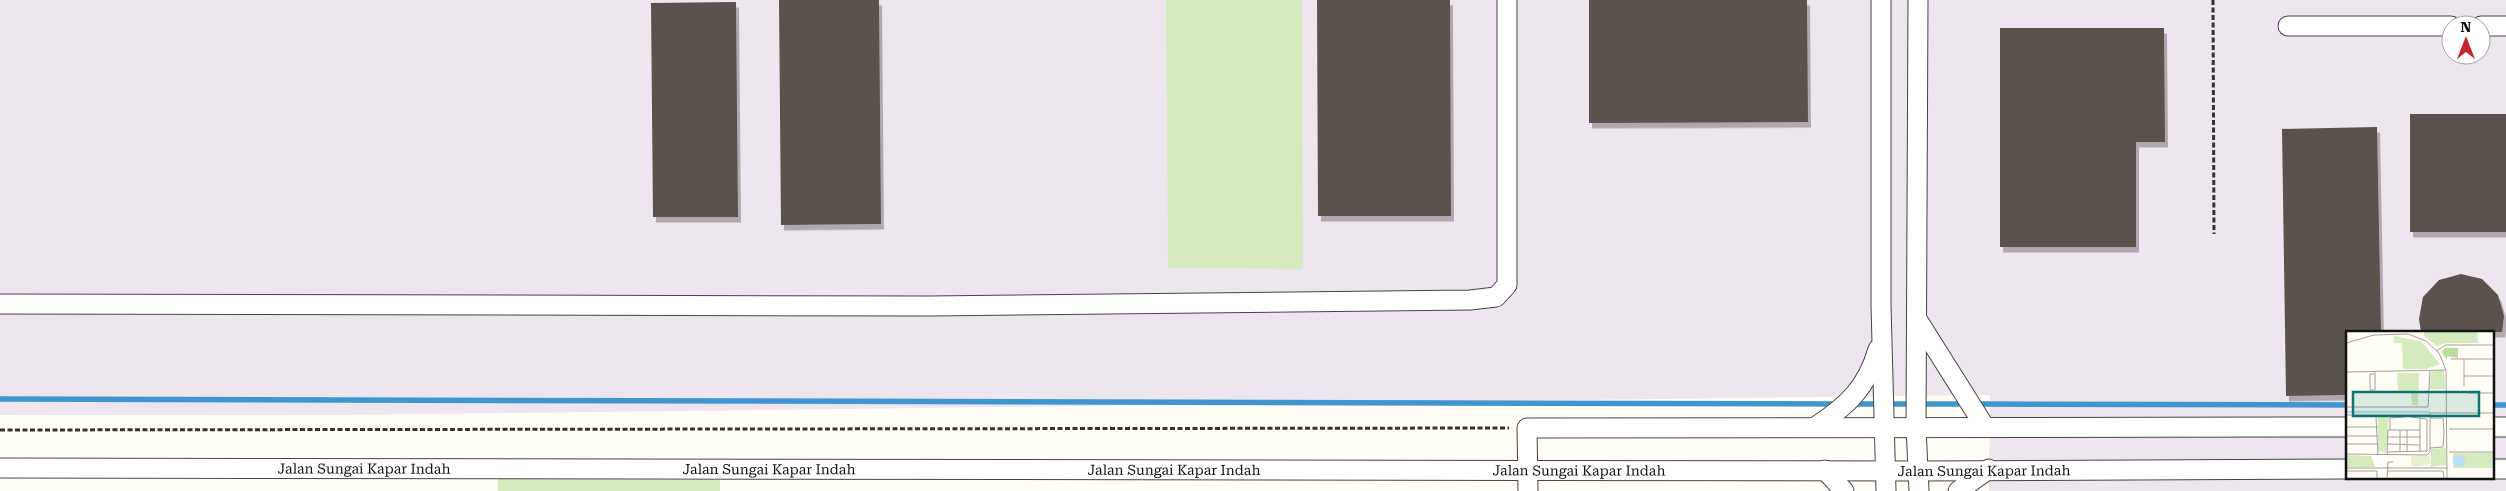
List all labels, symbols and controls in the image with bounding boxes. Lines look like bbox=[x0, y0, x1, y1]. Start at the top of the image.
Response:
north arrow bbox=[2441, 15, 2491, 65]
text: N bbox=[2461, 19, 2472, 35]
inset map bbox=[2346, 331, 2494, 478]
street label: Jalan Sungai Kapar Indah bbox=[278, 460, 450, 477]
street label: Jalan Sungai Kapar Indah bbox=[683, 461, 855, 477]
street label: Jalan Sungai Kapar Indah bbox=[1088, 462, 1260, 478]
street label: Jalan Sungai Kapar Indah bbox=[1493, 462, 1665, 479]
street label: Jalan Sungai Kapar Indah bbox=[1898, 462, 2071, 479]

